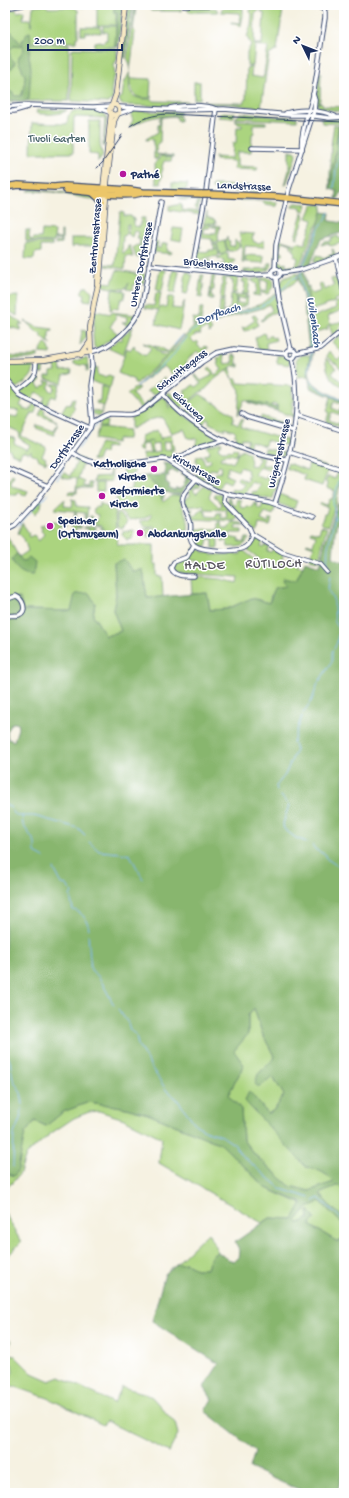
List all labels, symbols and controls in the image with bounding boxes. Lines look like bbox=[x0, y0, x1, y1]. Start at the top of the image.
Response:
scale bar bbox=[28, 26, 122, 52]
north arrow bbox=[283, 26, 323, 66]
text: N bbox=[290, 34, 304, 47]
text: 200 m bbox=[34, 35, 65, 49]
park label: Tivoli Garten bbox=[28, 134, 86, 146]
marker: Pathé bbox=[118, 169, 128, 179]
place label: Pathé bbox=[130, 169, 161, 182]
street label: Landstrasse bbox=[217, 180, 272, 194]
street label: Zentrumsstrasse bbox=[87, 198, 105, 274]
street label: Untere Dorfstrasse bbox=[127, 220, 156, 308]
street label: Brüelstrasse bbox=[182, 256, 239, 274]
water label: Wilenbach bbox=[303, 296, 324, 349]
water label: Dorfbach bbox=[195, 301, 243, 329]
street label: Schmittegass bbox=[155, 347, 210, 394]
street label: Eichweg bbox=[169, 389, 206, 424]
street label: Wigartestrasse bbox=[266, 417, 294, 489]
street label: Dorfstrasse bbox=[46, 421, 88, 473]
street label: Kirchstrasse bbox=[169, 451, 223, 489]
place label: Katholische Kirche bbox=[93, 458, 147, 484]
marker: Katholische Kirche bbox=[149, 464, 159, 474]
place label: Reformierte Kirche bbox=[109, 485, 166, 511]
marker: Reformierte Kirche bbox=[97, 491, 107, 501]
place label: Speicher (Ortsmuseum) bbox=[58, 516, 119, 541]
marker: Speicher (Ortsmuseum) bbox=[45, 521, 55, 531]
marker: Abdankungshalle bbox=[135, 528, 145, 538]
place label: Abdankungshalle bbox=[147, 529, 228, 542]
district label: RÜTILOCH bbox=[245, 557, 303, 572]
district label: HALDE bbox=[184, 559, 226, 574]

